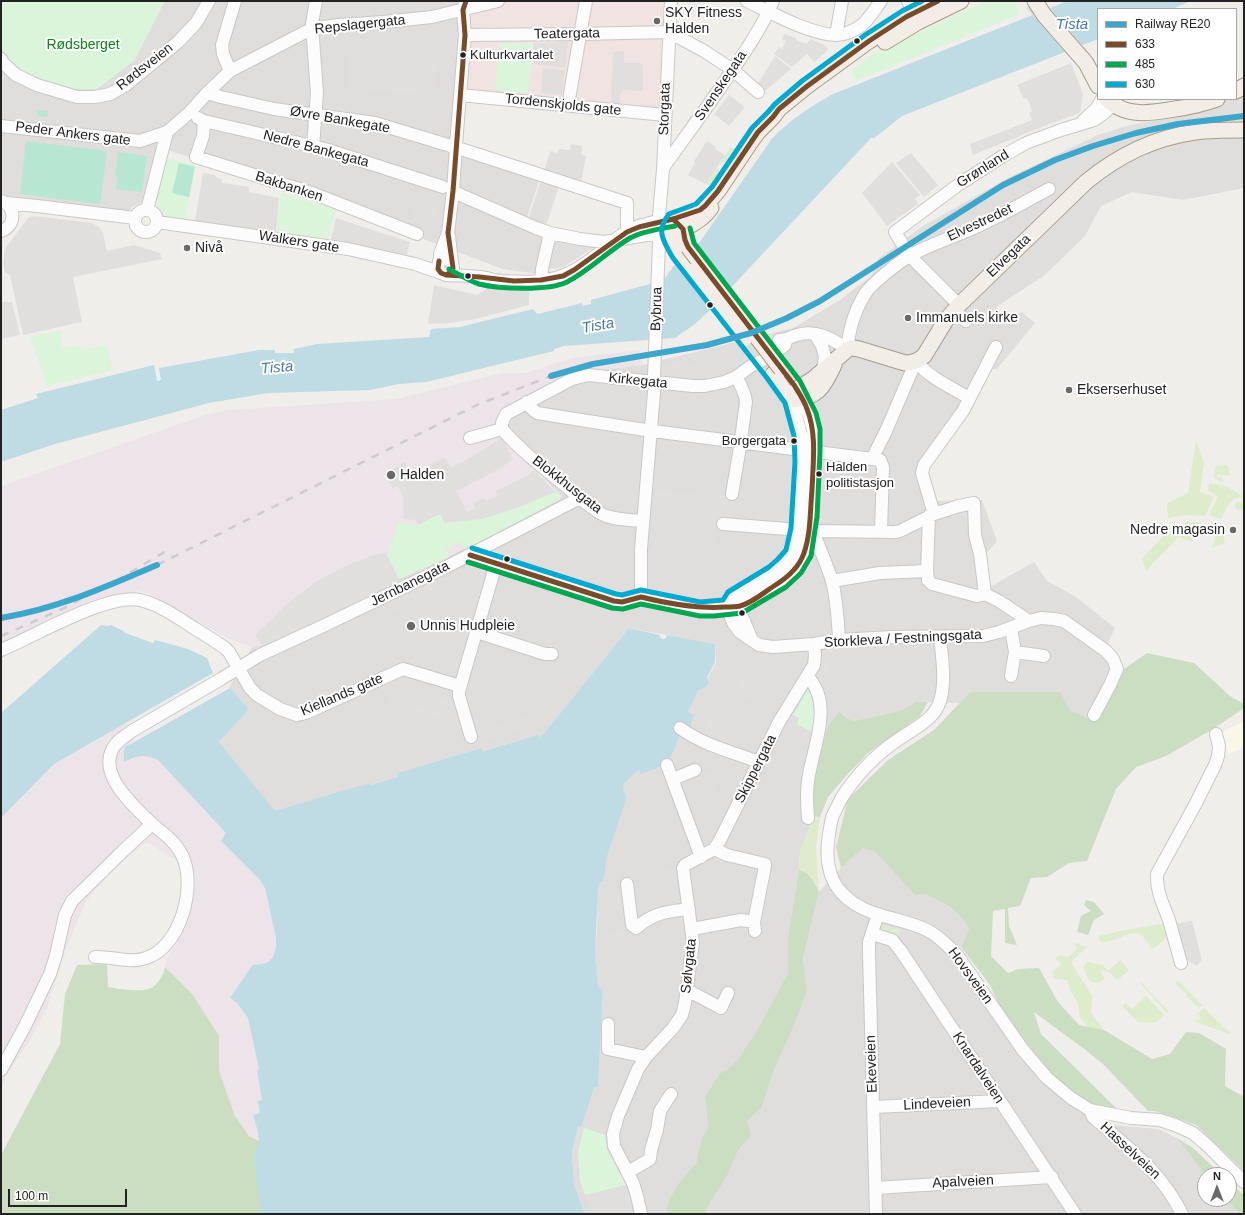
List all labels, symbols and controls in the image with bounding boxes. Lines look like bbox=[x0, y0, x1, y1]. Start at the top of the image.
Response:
place label: SKY Fitness Halden bbox=[665, 5, 742, 38]
legend bbox=[1097, 8, 1237, 100]
street label: Repslagergata bbox=[314, 12, 406, 38]
marker: SKY Fitness Halden bbox=[652, 16, 662, 26]
water label: Tista bbox=[1056, 16, 1088, 34]
text: Railway RE20 bbox=[1135, 17, 1210, 31]
street label: Teatergata bbox=[534, 25, 600, 43]
unlabelled marker bbox=[852, 36, 862, 46]
park label: Rødsberget bbox=[46, 37, 120, 53]
text: 633 bbox=[1135, 37, 1155, 51]
street label: Rødsveien bbox=[113, 40, 177, 94]
place label: Kulturkvartalet bbox=[470, 47, 553, 63]
street label: Svenskegata bbox=[691, 48, 751, 124]
marker: Kulturkvartalet bbox=[458, 50, 468, 60]
text: 485 bbox=[1135, 57, 1155, 71]
text: 630 bbox=[1135, 77, 1155, 91]
street label: Storgata bbox=[656, 82, 674, 136]
street label: Tordenskjolds gate bbox=[504, 91, 622, 119]
street label: Øvre Bankegate bbox=[289, 103, 391, 137]
street label: Peder Ankers gate bbox=[14, 119, 132, 149]
street label: Nedre Bankegata bbox=[261, 127, 371, 171]
street label: Grønland bbox=[954, 146, 1012, 192]
street label: Bakbanken bbox=[253, 168, 325, 206]
street label: Elvestredet bbox=[945, 201, 1015, 245]
street label: Walkers gate bbox=[258, 227, 340, 257]
street label: Elvegata bbox=[984, 231, 1034, 281]
place label: Nivå bbox=[195, 240, 223, 256]
marker: Nivå bbox=[182, 243, 192, 253]
unlabelled marker bbox=[463, 271, 473, 281]
street label: Bybrua bbox=[648, 287, 666, 331]
unlabelled marker bbox=[705, 300, 715, 310]
place label: Immanuels kirke bbox=[916, 310, 1018, 326]
marker: Immanuels kirke bbox=[903, 313, 913, 323]
water label: Tista bbox=[580, 314, 616, 338]
water label: Tista bbox=[260, 358, 294, 378]
street label: Kirkegata bbox=[608, 370, 668, 392]
place label: Ekserserhuset bbox=[1077, 382, 1166, 398]
marker: Ekserserhuset bbox=[1064, 385, 1074, 395]
place label: Borgergata bbox=[722, 433, 786, 449]
marker: Borgergata bbox=[789, 436, 799, 446]
street label: Blokkhusgata bbox=[529, 453, 605, 517]
place label: Halden politistasjon bbox=[826, 459, 894, 490]
place label: Halden bbox=[400, 467, 444, 483]
marker: Halden bbox=[385, 469, 397, 481]
marker: Halden politistasjon bbox=[814, 469, 824, 479]
place label: Nedre magasin bbox=[1130, 522, 1225, 538]
marker: Nedre magasin bbox=[1228, 525, 1238, 535]
unlabelled marker bbox=[502, 554, 512, 564]
street label: Jernbanegata bbox=[368, 558, 452, 610]
unlabelled marker bbox=[737, 608, 747, 618]
place label: Unnis Hudpleie bbox=[420, 618, 515, 634]
marker: Unnis Hudpleie bbox=[405, 620, 417, 632]
street label: Storkleva / Festningsgata bbox=[824, 626, 982, 652]
street label: Kiellands gate bbox=[298, 670, 386, 720]
street label: Skippergata bbox=[732, 732, 780, 806]
street label: Sølvgata bbox=[678, 938, 700, 994]
street label: Hovsveien bbox=[944, 945, 996, 1007]
street label: Knardalveien bbox=[949, 1029, 1007, 1107]
street label: Ekeveien bbox=[863, 1035, 881, 1093]
street label: Lindeveien bbox=[903, 1094, 971, 1114]
street label: Hasselveien bbox=[1096, 1119, 1164, 1183]
north arrow bbox=[1197, 1167, 1237, 1207]
text: N bbox=[1213, 1170, 1221, 1182]
street label: Apalveien bbox=[932, 1172, 994, 1192]
scale bar bbox=[10, 1181, 129, 1207]
text: 100 m bbox=[15, 1189, 48, 1203]

